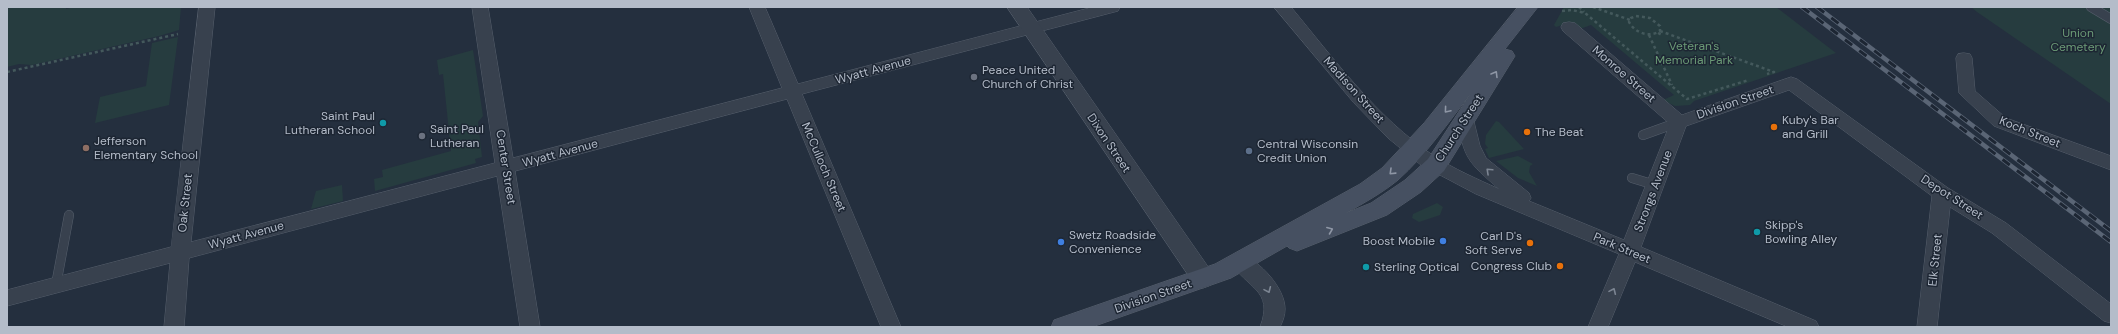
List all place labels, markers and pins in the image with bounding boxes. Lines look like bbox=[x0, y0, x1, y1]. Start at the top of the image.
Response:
place label: Peace United Church of Christ bbox=[982, 62, 1074, 92]
marker: Peace United Church of Christ bbox=[969, 72, 979, 82]
place label: Saint Paul Lutheran School bbox=[285, 108, 375, 138]
place label: Kuby's Bar and Grill bbox=[1782, 112, 1839, 142]
marker: Saint Paul Lutheran School bbox=[378, 118, 388, 128]
place label: Saint Paul Lutheran bbox=[430, 121, 484, 151]
marker: Kuby's Bar and Grill bbox=[1769, 122, 1779, 132]
place label: The Beat bbox=[1535, 124, 1584, 140]
marker: The Beat bbox=[1522, 127, 1532, 137]
marker: Saint Paul Lutheran bbox=[417, 131, 427, 141]
place label: Jefferson Elementary School bbox=[94, 133, 198, 163]
place label: Central Wisconsin Credit Union bbox=[1257, 136, 1358, 166]
marker: Jefferson Elementary School bbox=[81, 143, 91, 153]
marker: Central Wisconsin Credit Union bbox=[1244, 146, 1254, 156]
place label: Skipp's Bowling Alley bbox=[1765, 217, 1838, 247]
place label: Swetz Roadside Convenience bbox=[1069, 227, 1156, 257]
marker: Skipp's Bowling Alley bbox=[1752, 227, 1762, 237]
place label: Carl D's Soft Serve bbox=[1465, 228, 1522, 258]
place label: Boost Mobile bbox=[1363, 233, 1435, 249]
marker: Boost Mobile bbox=[1438, 236, 1448, 246]
marker: Swetz Roadside Convenience bbox=[1056, 237, 1066, 247]
marker: Carl D's Soft Serve bbox=[1525, 238, 1535, 248]
place label: Congress Club bbox=[1471, 258, 1552, 274]
place label: Sterling Optical bbox=[1374, 259, 1459, 275]
marker: Congress Club bbox=[1555, 261, 1565, 271]
marker: Sterling Optical bbox=[1361, 262, 1371, 272]

